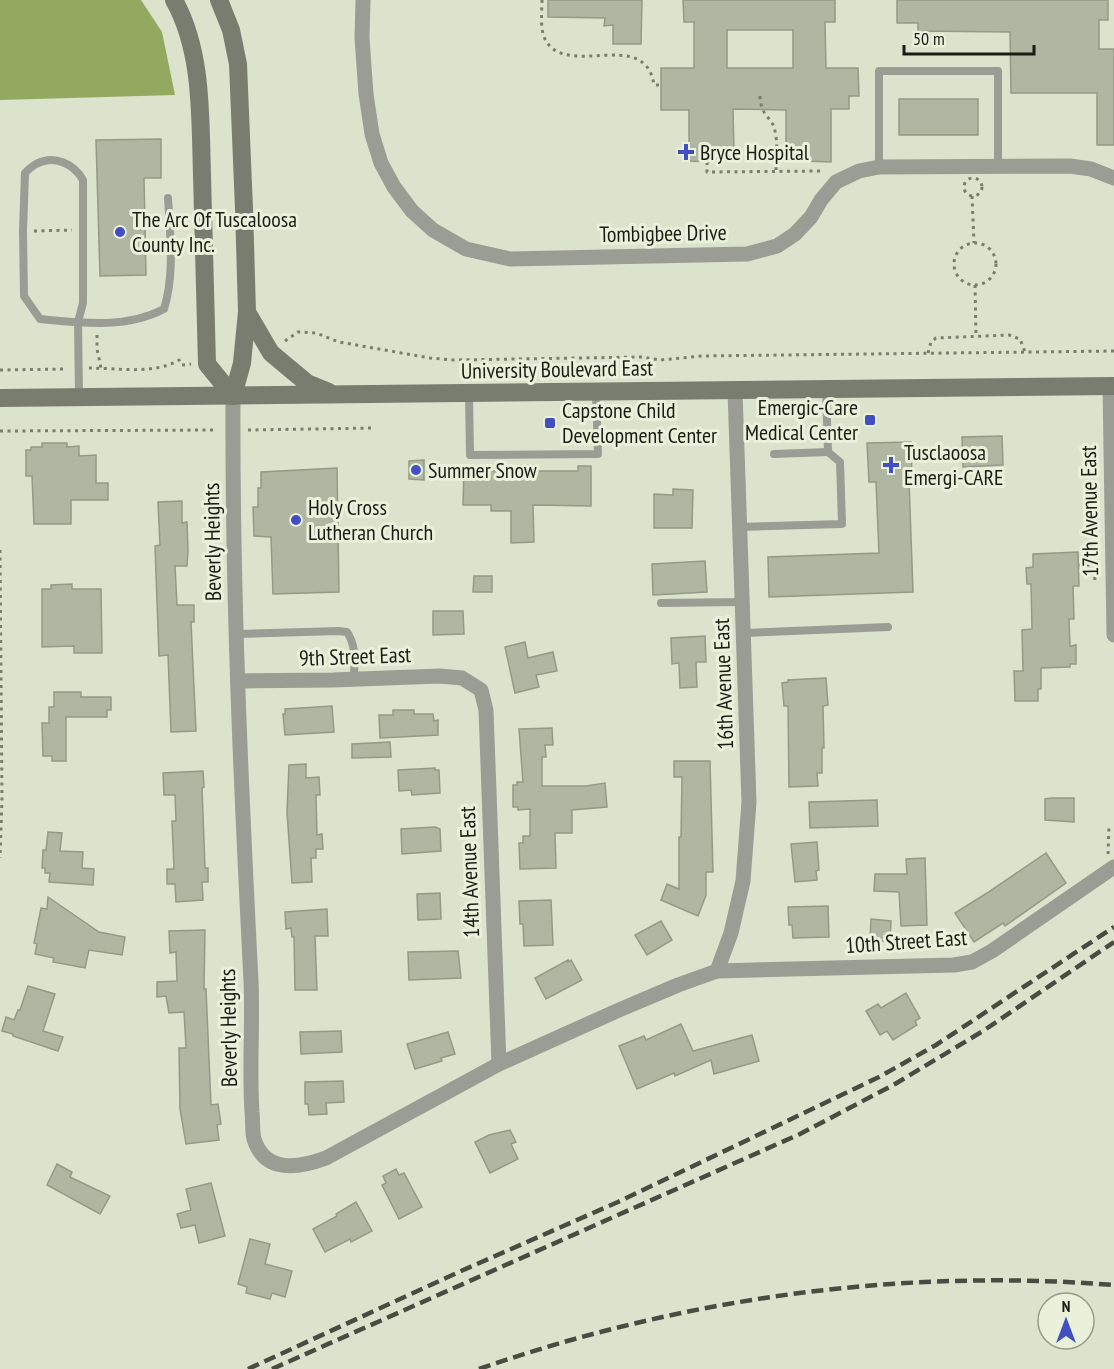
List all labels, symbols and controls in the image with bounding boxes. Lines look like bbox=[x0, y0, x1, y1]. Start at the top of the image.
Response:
scale bar bbox=[904, 18, 1034, 56]
text: 50 m bbox=[913, 27, 945, 50]
place label: Bryce Hospital bbox=[700, 138, 810, 166]
marker: Bryce Hospital bbox=[677, 143, 695, 161]
place label: The Arc Of Tuscaloosa County Inc. bbox=[132, 205, 297, 258]
street label: Tombigbee Drive bbox=[599, 218, 727, 248]
marker: The Arc Of Tuscaloosa County Inc. bbox=[113, 225, 127, 239]
street label: University Boulevard East bbox=[461, 353, 653, 385]
place label: Emergic-Care Medical Center bbox=[745, 393, 858, 446]
place label: Capstone Child Development Center bbox=[562, 396, 717, 449]
marker: Emergic-Care Medical Center bbox=[863, 413, 877, 427]
marker: Capstone Child Development Center bbox=[543, 416, 557, 430]
place label: Tusclaoosa Emergi-CARE bbox=[904, 438, 1003, 491]
street label: 17th Avenue East bbox=[1074, 445, 1104, 577]
place label: Summer Snow bbox=[428, 456, 537, 484]
marker: Tusclaoosa Emergi-CARE bbox=[882, 456, 900, 474]
marker: Summer Snow bbox=[409, 463, 423, 477]
street label: Beverly Heights bbox=[197, 483, 227, 601]
place label: Holy Cross Lutheran Church bbox=[308, 493, 433, 546]
marker: Holy Cross Lutheran Church bbox=[289, 513, 303, 527]
street label: 16th Avenue East bbox=[707, 618, 739, 750]
street label: 9th Street East bbox=[298, 640, 412, 672]
street label: 14th Avenue East bbox=[453, 806, 485, 938]
street label: 10th Street East bbox=[844, 923, 968, 959]
street label: Beverly Heights bbox=[213, 969, 243, 1087]
north arrow bbox=[1036, 1291, 1096, 1351]
text: N bbox=[1062, 1296, 1070, 1316]

